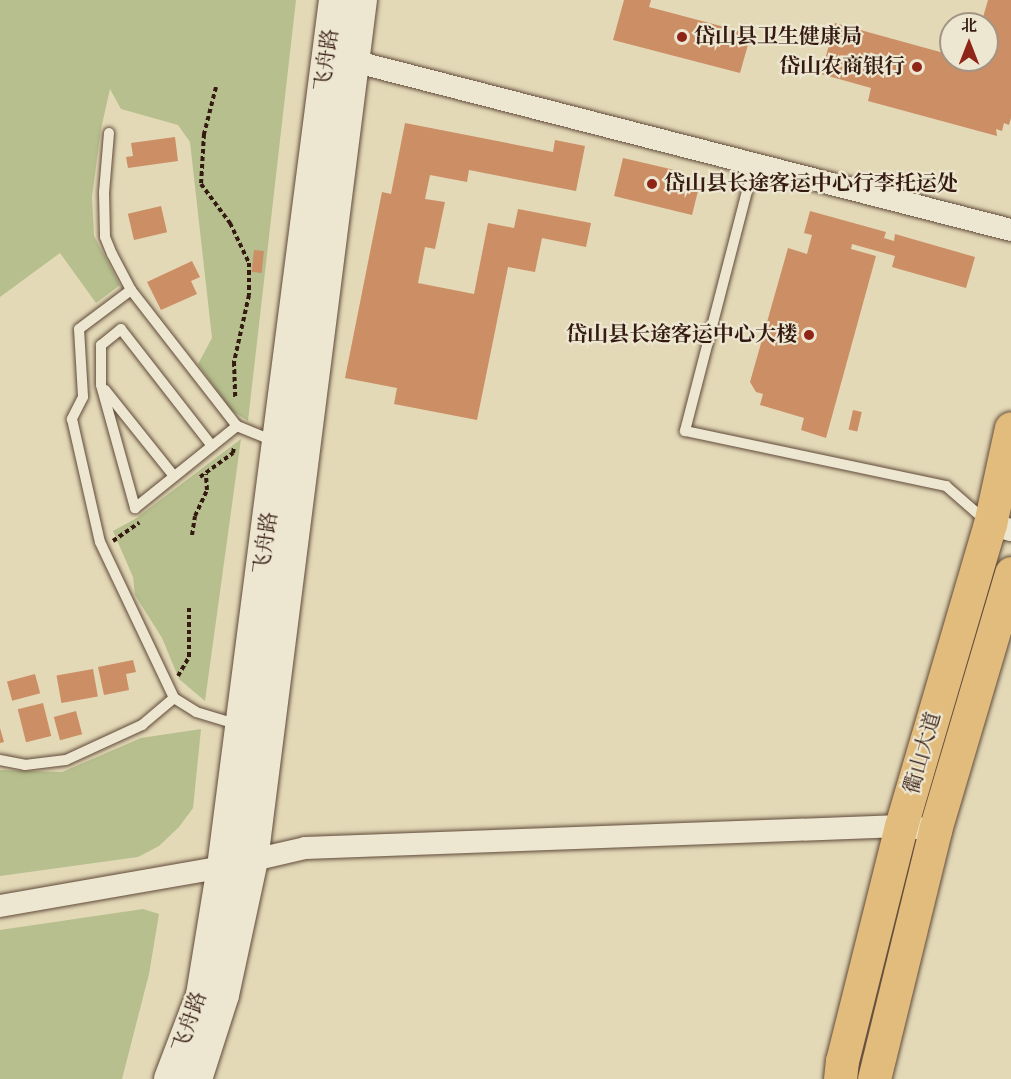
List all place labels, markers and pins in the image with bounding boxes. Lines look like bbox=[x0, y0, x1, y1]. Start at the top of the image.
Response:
place label: 岱山县卫生健康局 bbox=[694, 24, 862, 50]
marker: 岱山县卫生健康局 bbox=[675, 30, 689, 44]
place label: 岱山农商银行 bbox=[779, 54, 905, 80]
marker: 岱山农商银行 bbox=[910, 60, 924, 74]
place label: 岱山县长途客运中心行李托运处 bbox=[664, 171, 958, 197]
marker: 岱山县长途客运中心行李托运处 bbox=[645, 177, 659, 191]
place label: 岱山县长途客运中心大楼 bbox=[566, 322, 797, 348]
marker: 岱山县长途客运中心大楼 bbox=[802, 328, 816, 342]

